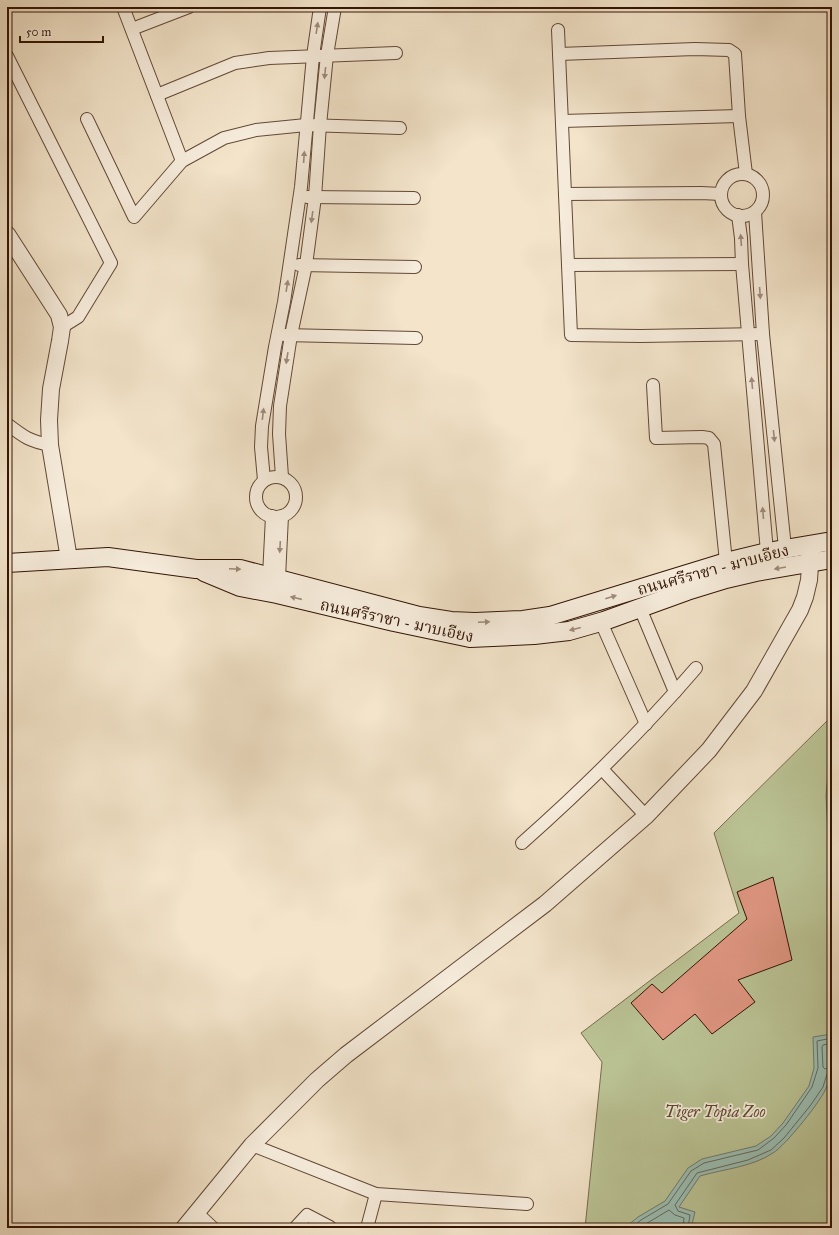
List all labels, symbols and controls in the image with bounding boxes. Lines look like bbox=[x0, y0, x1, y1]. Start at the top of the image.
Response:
scale bar bbox=[20, 18, 103, 44]
one-way arrow bbox=[314, 22, 320, 34]
text: 50 m bbox=[26, 25, 51, 39]
one-way arrow bbox=[322, 67, 329, 79]
one-way arrow bbox=[300, 151, 307, 163]
one-way arrow bbox=[309, 211, 315, 223]
one-way arrow bbox=[737, 234, 744, 246]
one-way arrow bbox=[284, 280, 290, 292]
one-way arrow bbox=[757, 287, 763, 299]
one-way arrow bbox=[284, 352, 290, 364]
one-way arrow bbox=[749, 377, 755, 389]
one-way arrow bbox=[260, 408, 267, 420]
one-way arrow bbox=[770, 430, 777, 442]
one-way arrow bbox=[760, 507, 767, 519]
street label: ถนนศรีราชา - มาบเอียง bbox=[635, 540, 791, 599]
one-way arrow bbox=[277, 541, 284, 553]
one-way arrow bbox=[774, 565, 786, 571]
one-way arrow bbox=[229, 566, 241, 573]
one-way arrow bbox=[605, 594, 617, 600]
one-way arrow bbox=[290, 595, 302, 601]
street label: ถนนศรีราชา - มาบเอียง bbox=[318, 595, 475, 646]
one-way arrow bbox=[478, 618, 490, 625]
one-way arrow bbox=[569, 627, 581, 633]
park label: Tiger Topia Zoo bbox=[664, 1102, 766, 1122]

